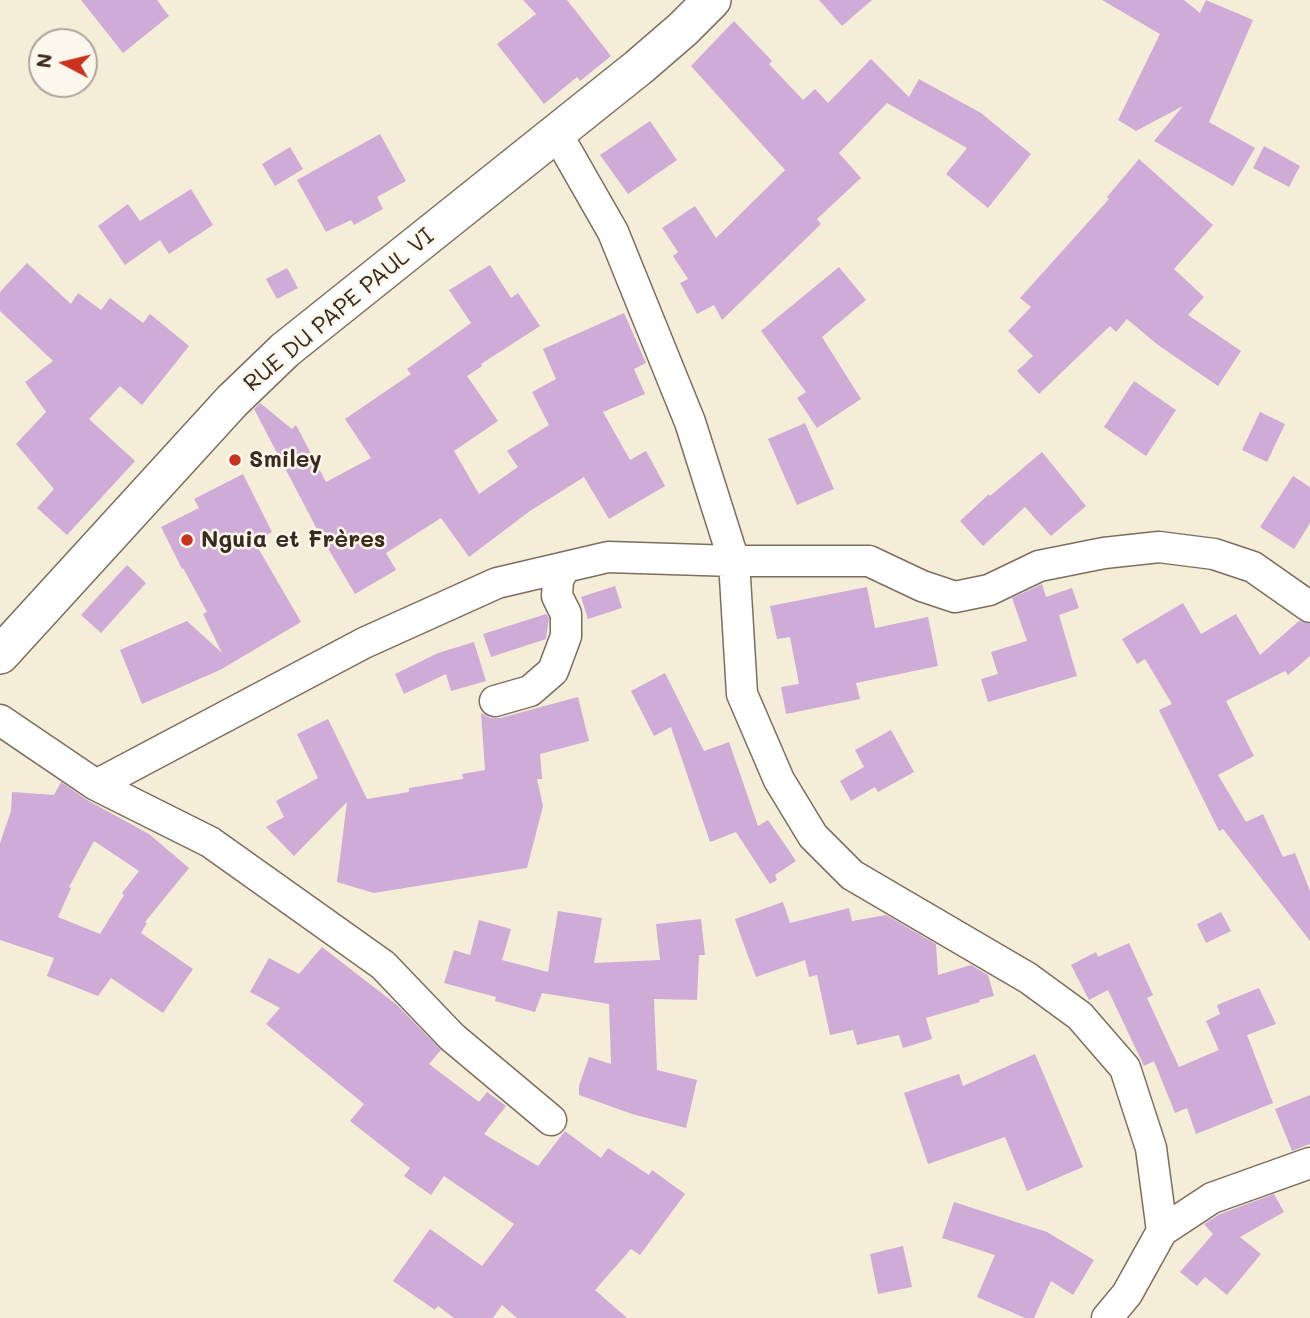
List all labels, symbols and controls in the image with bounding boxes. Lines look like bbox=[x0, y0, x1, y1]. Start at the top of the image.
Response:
north arrow bbox=[28, 28, 98, 98]
text: N bbox=[30, 52, 57, 69]
street label: RUE DU PAPE PAUL VI bbox=[238, 222, 440, 398]
place label: Smiley bbox=[249, 446, 322, 474]
marker: Smiley bbox=[227, 452, 243, 468]
place label: Nguia et Frères bbox=[201, 526, 385, 554]
marker: Nguia et Frères bbox=[179, 532, 195, 548]

